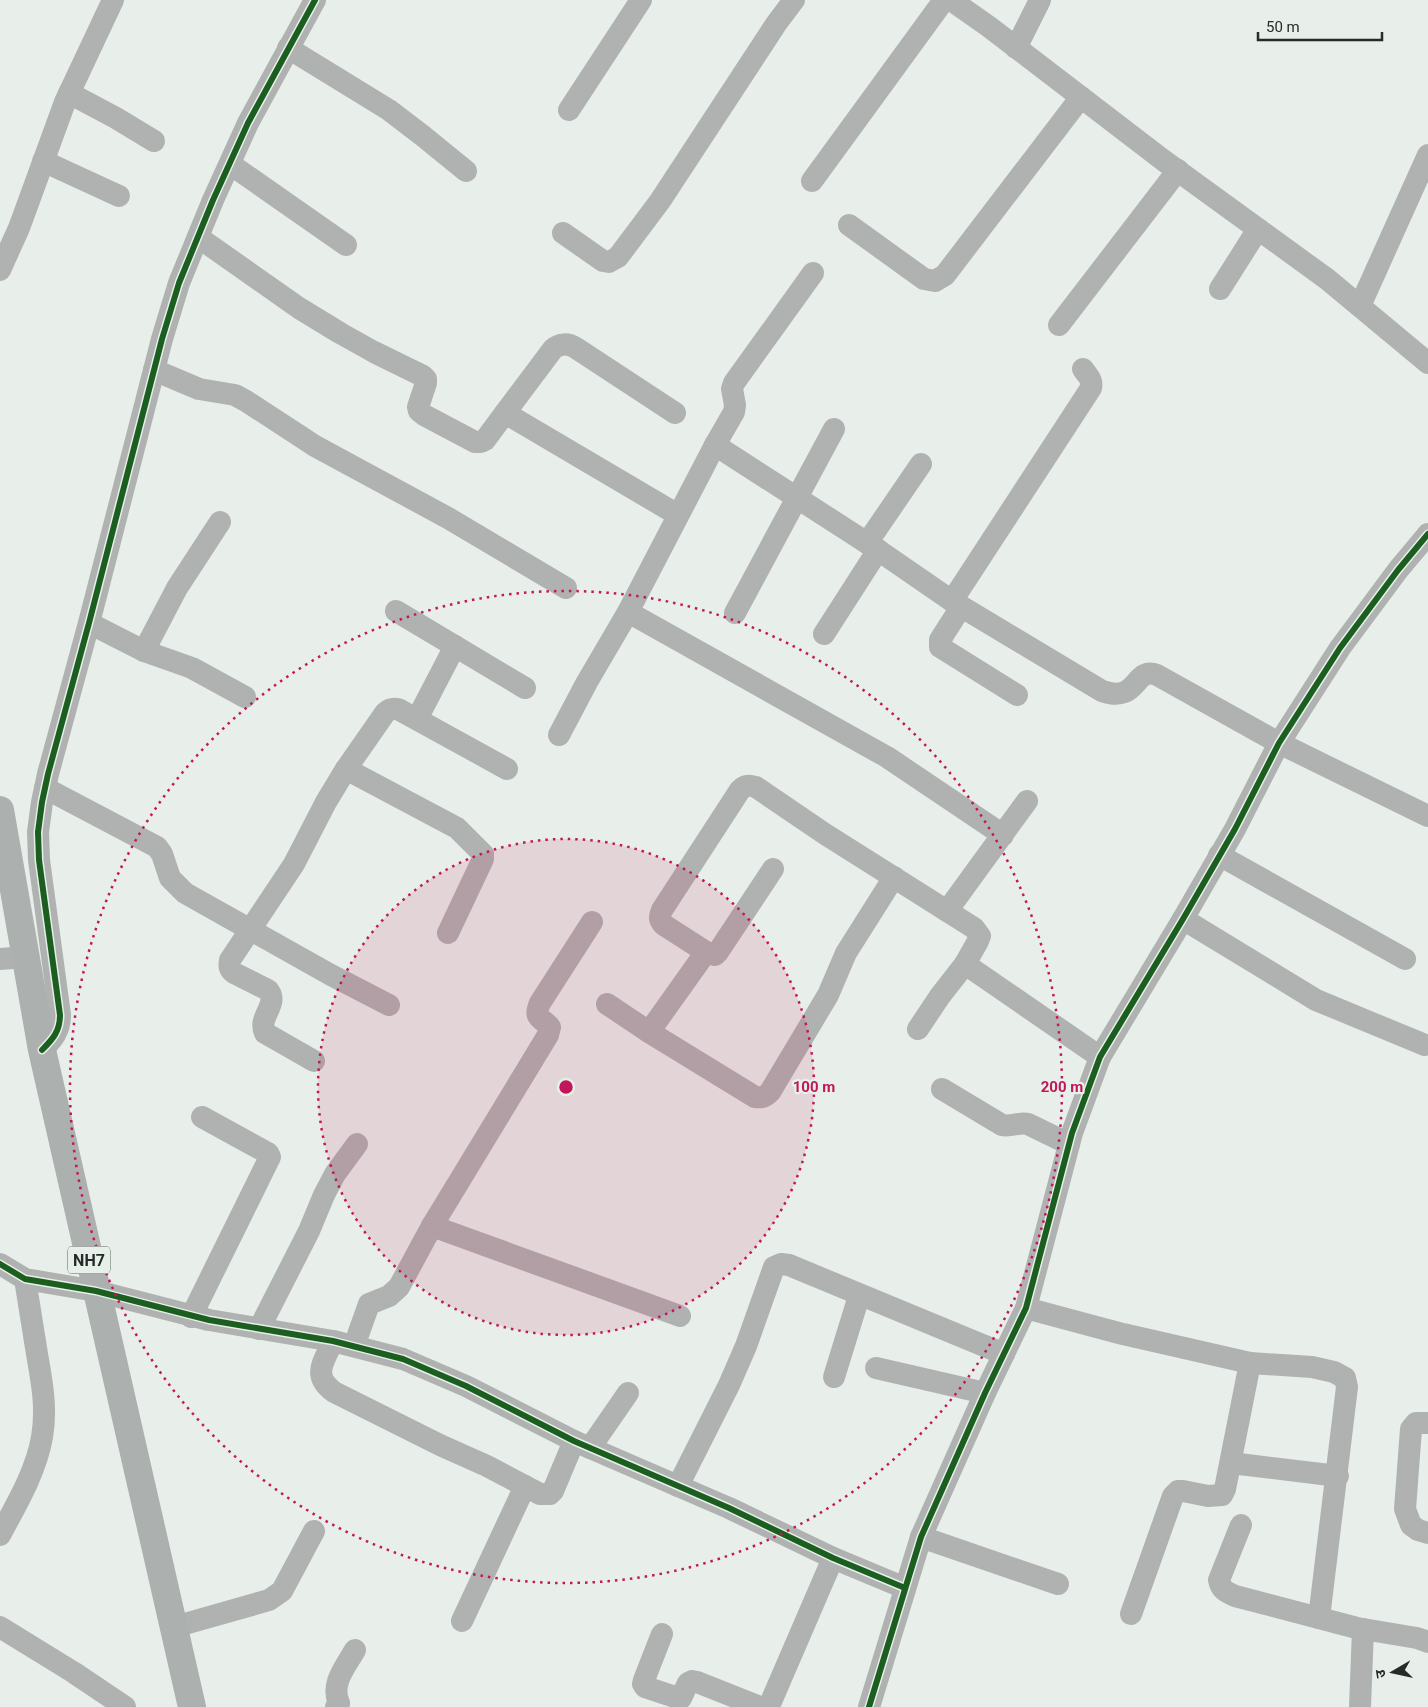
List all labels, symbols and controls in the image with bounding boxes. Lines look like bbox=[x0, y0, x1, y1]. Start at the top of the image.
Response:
scale bar bbox=[1258, 10, 1382, 42]
text: 50 m bbox=[1266, 18, 1300, 36]
centre of rings bbox=[557, 1078, 575, 1096]
text: 100 m bbox=[793, 1078, 835, 1096]
text: 200 m bbox=[1041, 1078, 1083, 1096]
road number: NH7 bbox=[68, 1246, 110, 1274]
north arrow bbox=[1368, 1647, 1418, 1697]
text: उ bbox=[1371, 1668, 1389, 1679]

